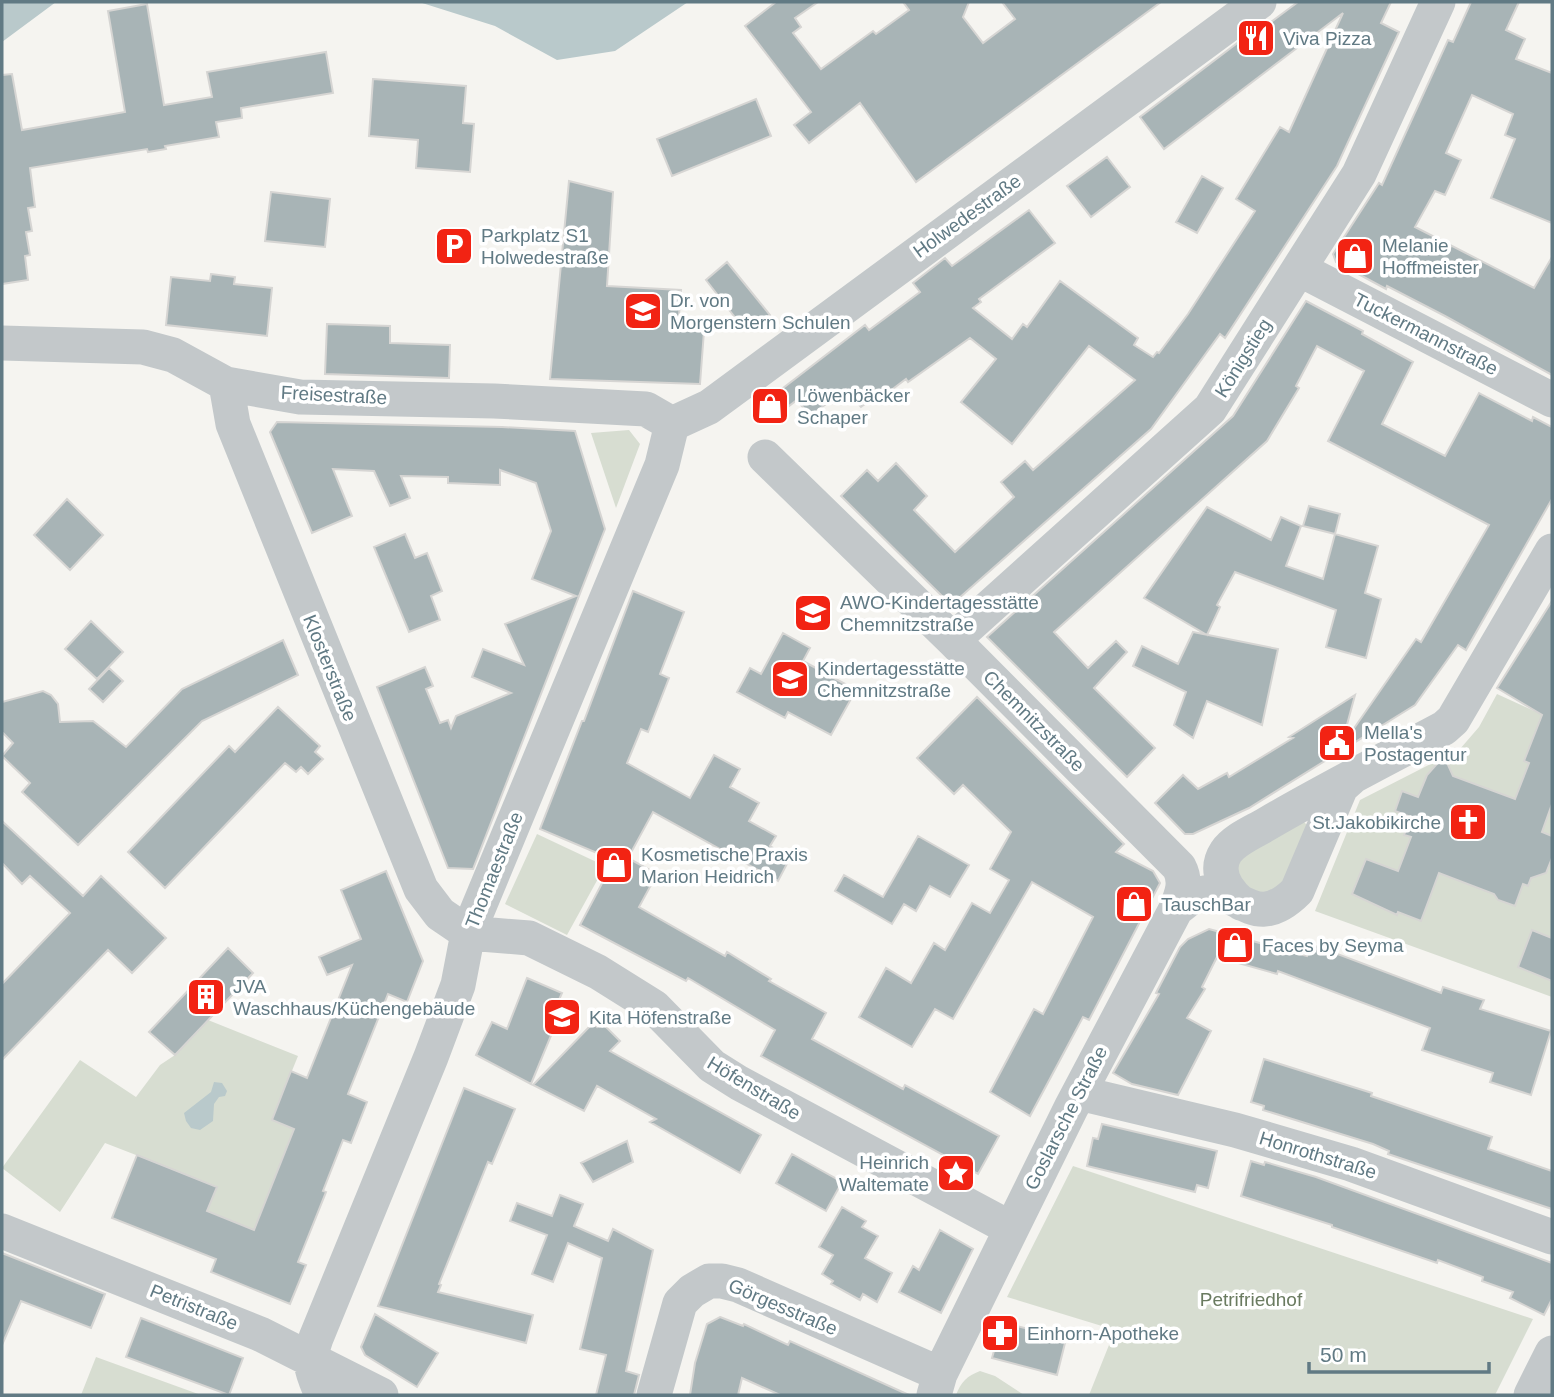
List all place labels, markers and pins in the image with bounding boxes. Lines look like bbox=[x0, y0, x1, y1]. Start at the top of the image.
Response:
restaurant icon: Viva Pizza bbox=[1235, 17, 1277, 59]
place label: Viva Pizza bbox=[1283, 28, 1372, 49]
parking icon: Parkplatz S1 Holwedestraße bbox=[433, 225, 475, 267]
place label: Parkplatz S1 Holwedestraße bbox=[481, 225, 609, 268]
shop icon: Melanie Hoffmeister bbox=[1334, 235, 1376, 277]
place label: Melanie Hoffmeister bbox=[1382, 235, 1479, 278]
school or university icon: Dr. von Morgenstern Schulen bbox=[622, 290, 664, 332]
place label: Dr. von Morgenstern Schulen bbox=[670, 290, 851, 333]
shop icon: Löwenbäcker Schaper bbox=[749, 385, 791, 427]
place label: Löwenbäcker Schaper bbox=[797, 385, 911, 428]
school or university icon: AWO-Kindertagesstätte Chemnitzstraße bbox=[792, 592, 834, 634]
place label: AWO-Kindertagesstätte Chemnitzstraße bbox=[840, 592, 1039, 635]
school or university icon: Kindertagesstätte Chemnitzstraße bbox=[769, 658, 811, 700]
place label: Kindertagesstätte Chemnitzstraße bbox=[817, 658, 965, 701]
public building icon: Mella's Postagentur bbox=[1316, 722, 1358, 764]
place label: Mella's Postagentur bbox=[1364, 722, 1467, 765]
church icon: St.Jakobikirche bbox=[1447, 801, 1489, 843]
place label: St.Jakobikirche bbox=[1312, 812, 1441, 833]
shop icon: Kosmetische Praxis Marion Heidrich bbox=[593, 844, 635, 886]
place label: Kosmetische Praxis Marion Heidrich bbox=[641, 844, 808, 887]
shop icon: TauschBar bbox=[1113, 883, 1155, 925]
place label: TauschBar bbox=[1161, 894, 1251, 915]
shop icon: Faces by Seyma bbox=[1214, 924, 1256, 966]
place label: Faces by Seyma bbox=[1262, 935, 1404, 956]
building icon: JVA Waschhaus/Küchengebäude bbox=[185, 976, 227, 1018]
place label: JVA Waschhaus/Küchengebäude bbox=[233, 976, 475, 1019]
school or university icon: Kita Höfenstraße bbox=[541, 996, 583, 1038]
place label: Kita Höfenstraße bbox=[589, 1007, 732, 1028]
place label: Heinrich Waltemate bbox=[839, 1152, 929, 1195]
place icon: Heinrich Waltemate bbox=[935, 1152, 977, 1194]
pharmacy icon: Einhorn-Apotheke bbox=[979, 1312, 1021, 1354]
place label: Einhorn-Apotheke bbox=[1027, 1323, 1179, 1344]

